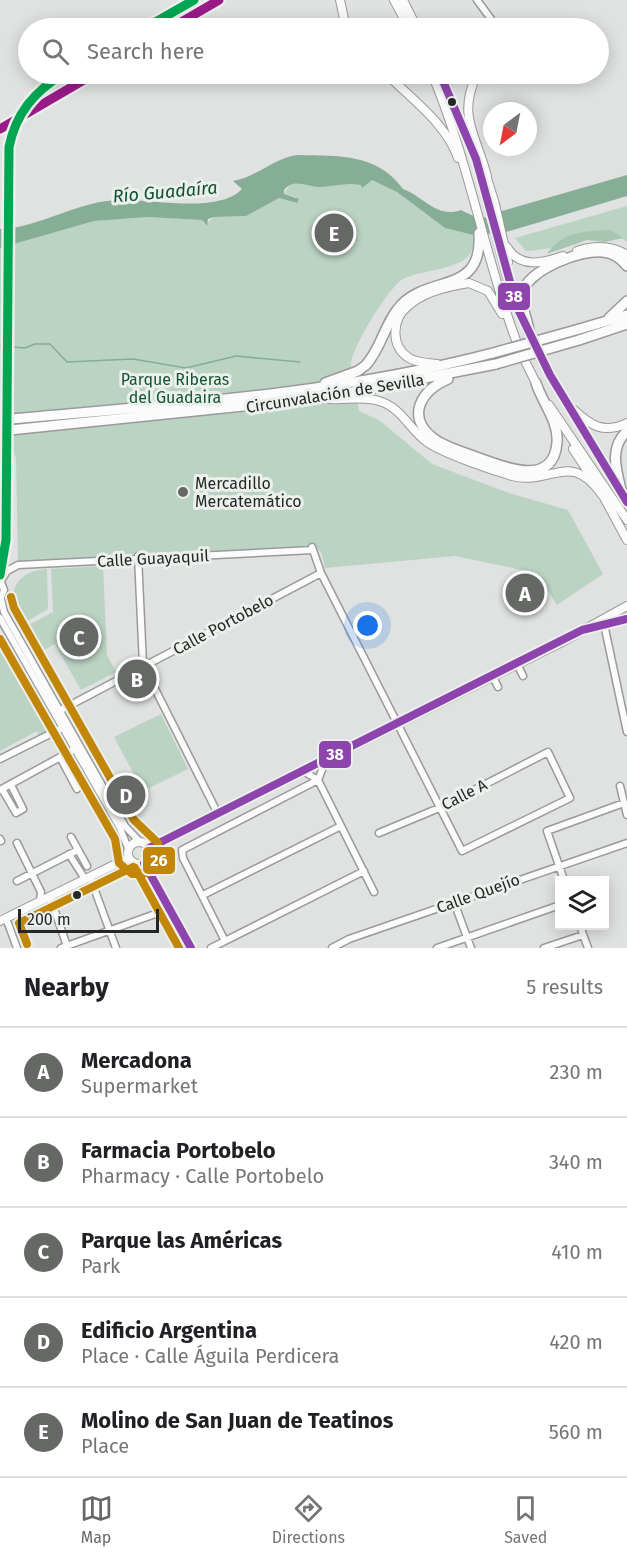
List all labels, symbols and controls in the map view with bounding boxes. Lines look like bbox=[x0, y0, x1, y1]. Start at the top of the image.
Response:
search box bbox=[18, 18, 609, 84]
icon: search bbox=[39, 35, 72, 68]
text: Search here bbox=[87, 38, 205, 65]
unlabelled marker bbox=[446, 96, 458, 108]
north arrow bbox=[483, 102, 537, 156]
water label: Río Guadaíra bbox=[112, 176, 218, 208]
pin: E bbox=[314, 210, 354, 256]
line badge: 38 bbox=[497, 282, 531, 311]
text: 38 bbox=[504, 287, 523, 306]
park label: Parque Riberas del Guadaira bbox=[121, 370, 229, 407]
street label: Circunvalación de Sevilla bbox=[245, 370, 426, 417]
place label: Mercadillo Mercatemático bbox=[195, 474, 302, 511]
marker: Mercadillo Mercatemático bbox=[176, 485, 190, 499]
street label: Calle Guayaquil bbox=[97, 546, 210, 571]
pin: A bbox=[506, 570, 544, 616]
street label: Calle Portobelo bbox=[170, 590, 277, 659]
your location bbox=[353, 611, 382, 640]
pin: C bbox=[60, 614, 98, 660]
pin: B bbox=[118, 656, 156, 702]
line badge: 38 bbox=[318, 740, 352, 769]
text: 38 bbox=[325, 745, 344, 764]
pin: D bbox=[106, 772, 146, 818]
street label: Calle A bbox=[438, 775, 491, 814]
line badge: 26 bbox=[142, 846, 176, 875]
text: 26 bbox=[150, 851, 168, 870]
street label: Calle Quejío bbox=[434, 870, 522, 917]
map controls bbox=[555, 876, 609, 930]
button: layers bbox=[555, 876, 609, 930]
unlabelled marker bbox=[71, 889, 83, 901]
scale bar bbox=[18, 906, 159, 934]
text: 200 m bbox=[27, 910, 71, 929]
text: Nearby bbox=[24, 972, 109, 1003]
text: 5 results bbox=[526, 975, 603, 999]
text: Mercadona bbox=[81, 1047, 192, 1074]
text: A bbox=[38, 1060, 49, 1084]
text: 230 m bbox=[550, 1060, 603, 1084]
text: Supermarket bbox=[81, 1074, 198, 1098]
text: Farmacia Portobelo bbox=[81, 1137, 276, 1164]
text: B bbox=[37, 1150, 50, 1174]
text: 340 m bbox=[549, 1150, 603, 1174]
text: Pharmacy · Calle Portobelo bbox=[81, 1164, 324, 1188]
text: Parque las Américas bbox=[81, 1227, 282, 1254]
text: C bbox=[38, 1240, 49, 1264]
text: 410 m bbox=[551, 1240, 603, 1264]
text: Park bbox=[81, 1254, 120, 1278]
text: Edificio Argentina bbox=[81, 1317, 257, 1344]
text: D bbox=[37, 1330, 50, 1354]
text: 420 m bbox=[549, 1330, 603, 1354]
text: Place · Calle Águila Perdicera bbox=[81, 1344, 340, 1368]
text: Molino de San Juan de Teatinos bbox=[81, 1407, 393, 1434]
text: E bbox=[38, 1420, 49, 1444]
text: 560 m bbox=[549, 1420, 603, 1444]
text: Place bbox=[81, 1434, 129, 1458]
tab: Map bbox=[80, 1492, 113, 1547]
tab: Directions bbox=[272, 1492, 345, 1547]
tab: Saved bbox=[504, 1492, 547, 1547]

